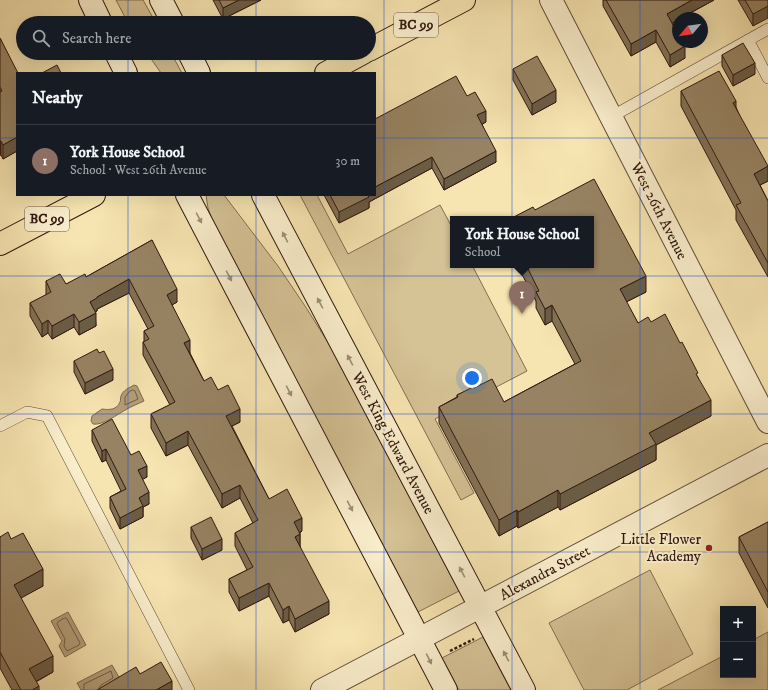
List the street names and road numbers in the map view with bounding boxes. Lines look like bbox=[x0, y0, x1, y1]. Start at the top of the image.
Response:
road number: BC 99 bbox=[394, 13, 438, 37]
street label: West 26th Avenue bbox=[626, 158, 692, 263]
road number: BC 99 bbox=[25, 207, 69, 231]
street label: West King Edward Avenue bbox=[347, 368, 439, 517]
street label: Alexandra Street bbox=[496, 541, 594, 605]

